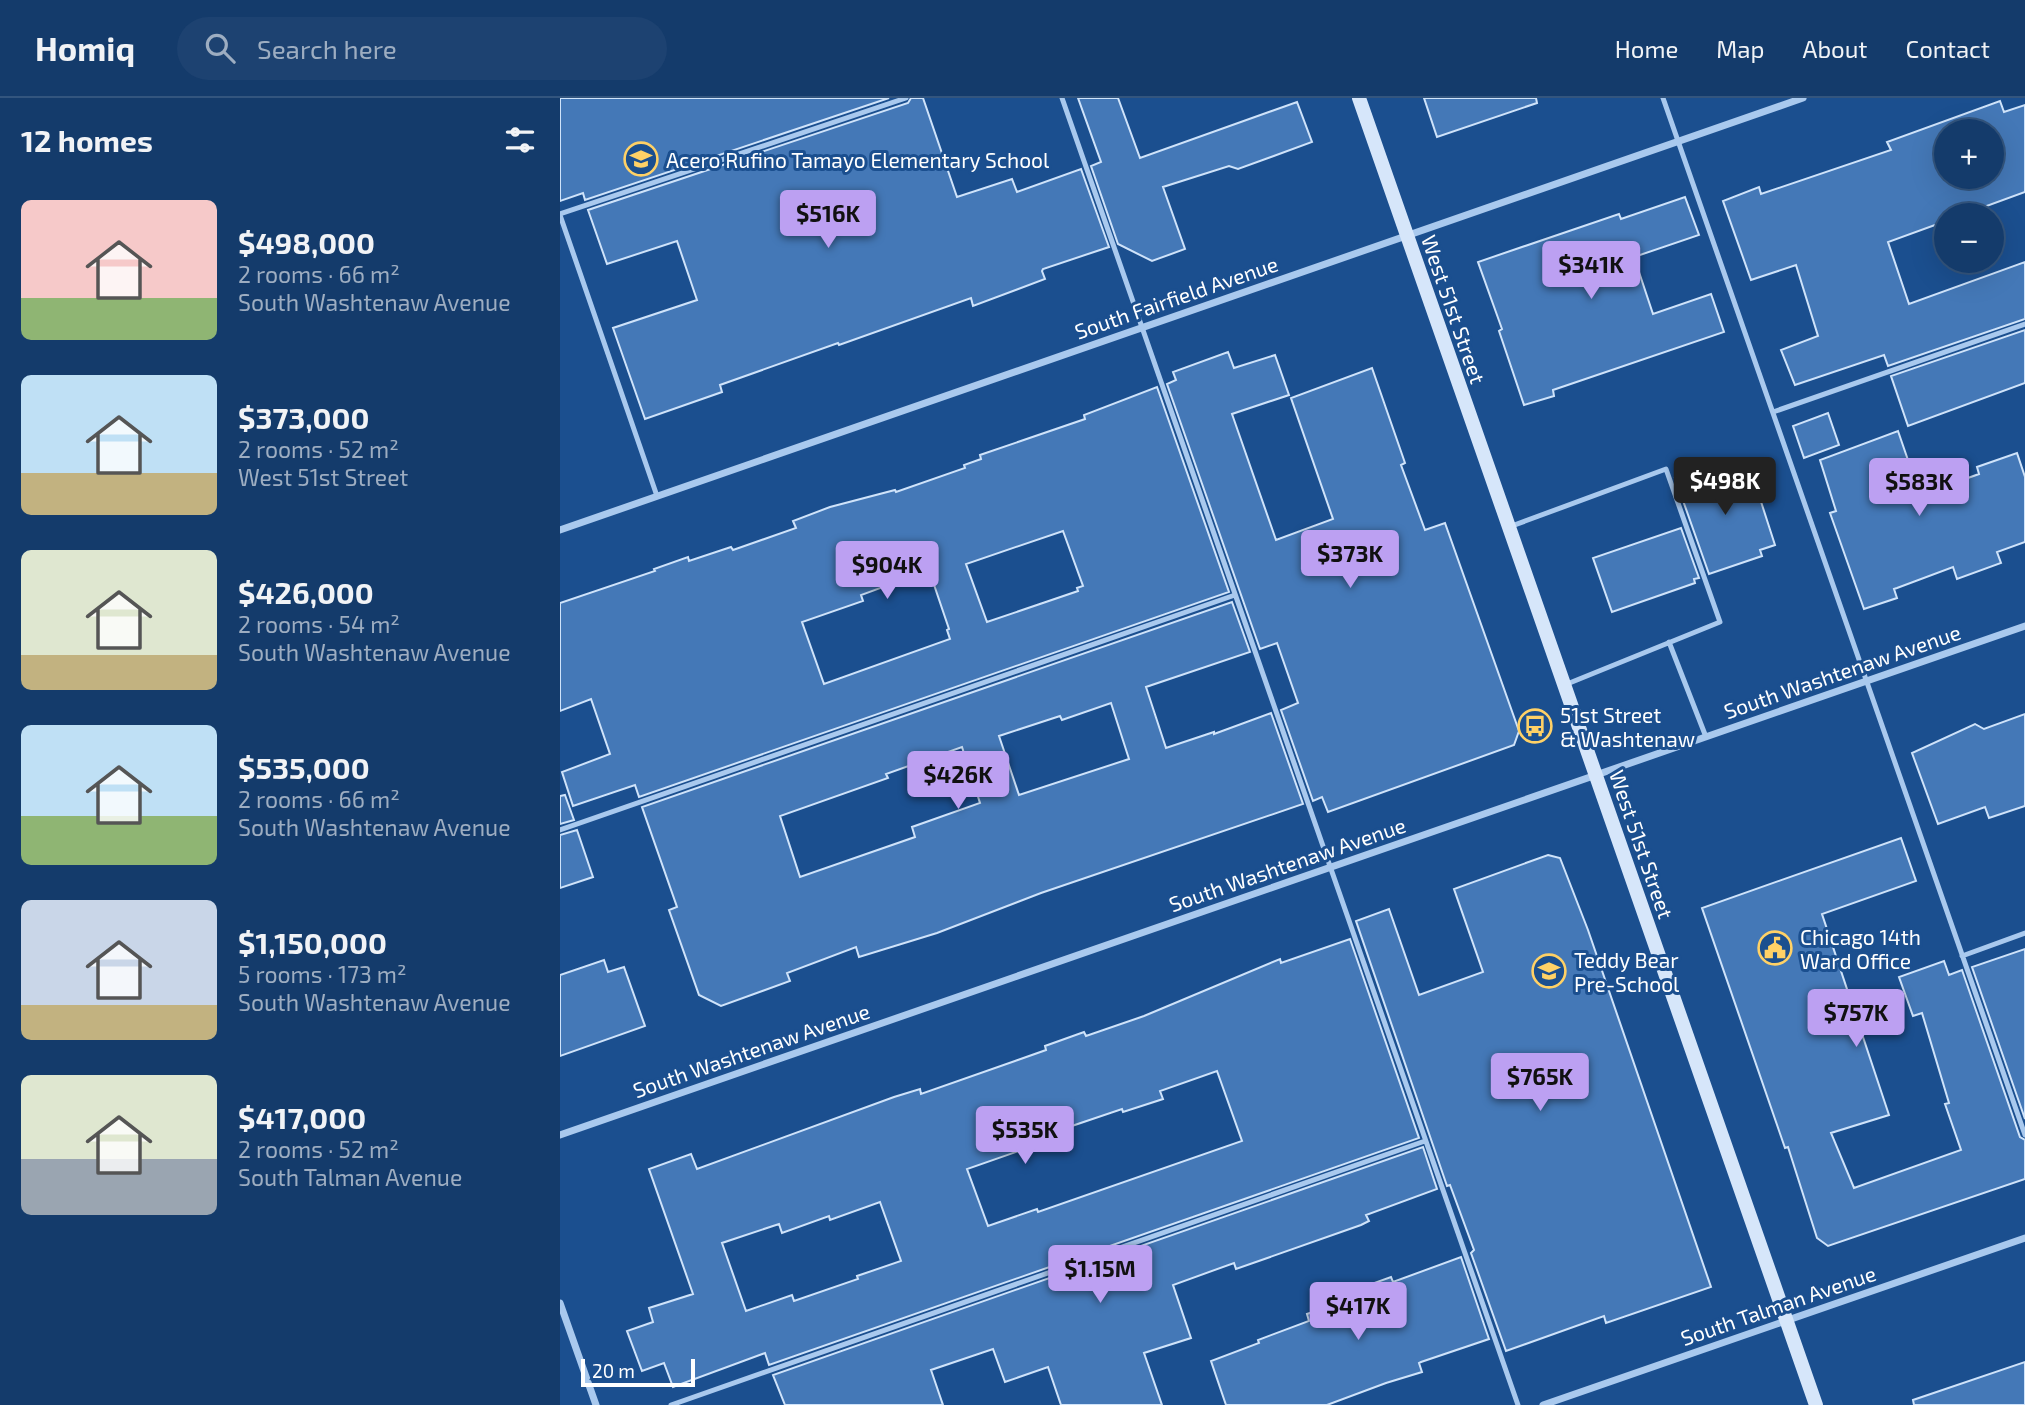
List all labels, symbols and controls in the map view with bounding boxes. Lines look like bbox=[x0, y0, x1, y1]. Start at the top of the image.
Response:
search box bbox=[177, 17, 667, 80]
text: Homiq bbox=[35, 28, 135, 68]
icon: search bbox=[201, 29, 239, 67]
text: Search here bbox=[257, 33, 397, 64]
text: Home bbox=[1615, 34, 1678, 63]
text: Map bbox=[1716, 34, 1764, 63]
text: About bbox=[1802, 34, 1868, 63]
text: Contact bbox=[1906, 34, 1990, 63]
map controls bbox=[1934, 119, 2004, 273]
button: + bbox=[1934, 119, 2004, 189]
icon: filters bbox=[501, 121, 539, 159]
text: 12 homes bbox=[21, 122, 153, 158]
school or university icon: Acero Rufino Tamayo Elementary School bbox=[622, 140, 660, 178]
place label: Acero Rufino Tamayo Elementary School bbox=[666, 147, 1050, 172]
pin: $516K bbox=[779, 190, 877, 250]
text: $516K bbox=[796, 199, 860, 227]
button: − bbox=[1934, 203, 2004, 273]
text: $498,000 bbox=[238, 224, 375, 260]
icon: home bbox=[77, 228, 161, 312]
street label: West 51st Street bbox=[1417, 231, 1491, 387]
pin: $341K bbox=[1542, 242, 1640, 301]
street label: South Fairfield Avenue bbox=[1071, 250, 1281, 344]
text: $341K bbox=[1558, 250, 1624, 278]
text: 2 rooms · 66 m² bbox=[238, 260, 400, 288]
text: South Washtenaw Avenue bbox=[238, 288, 510, 316]
text: $373,000 bbox=[238, 399, 369, 435]
icon: home bbox=[77, 403, 161, 487]
text: 2 rooms · 52 m² bbox=[238, 435, 399, 463]
pin: $498K bbox=[1676, 458, 1774, 517]
pin: $583K bbox=[1870, 458, 1968, 518]
text: West 51st Street bbox=[238, 463, 408, 491]
text: $498K bbox=[1690, 466, 1760, 494]
text: $583K bbox=[1885, 467, 1953, 495]
pin: $373K bbox=[1301, 531, 1399, 590]
text: $373K bbox=[1317, 539, 1383, 567]
pin: $904K bbox=[838, 542, 936, 601]
text: $904K bbox=[852, 550, 922, 578]
text: $426,000 bbox=[238, 574, 374, 610]
icon: home bbox=[77, 578, 161, 662]
text: 2 rooms · 54 m² bbox=[238, 610, 400, 638]
street label: South Washtenaw Avenue bbox=[1720, 619, 1964, 723]
text: South Washtenaw Avenue bbox=[238, 638, 510, 666]
place label: 51st Street & Washtenaw bbox=[1560, 702, 1695, 751]
bus stop icon: 51st Street & Washtenaw bbox=[1516, 707, 1554, 745]
text: $535,000 bbox=[238, 749, 370, 785]
pin: $426K bbox=[909, 752, 1007, 811]
icon: home bbox=[77, 753, 161, 837]
text: $426K bbox=[923, 760, 993, 788]
street label: West 51st Street bbox=[1605, 766, 1679, 922]
text: 2 rooms · 66 m² bbox=[238, 785, 400, 813]
street label: South Washtenaw Avenue bbox=[1165, 812, 1409, 916]
text: South Washtenaw Avenue bbox=[238, 813, 510, 841]
text: $1,150,000 bbox=[238, 924, 387, 960]
place label: Chicago 14th Ward Office bbox=[1800, 924, 1921, 973]
icon: home bbox=[77, 928, 161, 1012]
public building icon: Chicago 14th Ward Office bbox=[1756, 929, 1794, 967]
place label: Teddy Bear Pre-School bbox=[1574, 947, 1680, 996]
school or university icon: Teddy Bear Pre-School bbox=[1530, 952, 1568, 990]
text: 5 rooms · 173 m² bbox=[238, 960, 407, 988]
text: South Washtenaw Avenue bbox=[238, 988, 510, 1016]
pin: $757K bbox=[1807, 990, 1905, 1049]
street label: South Washtenaw Avenue bbox=[629, 998, 873, 1102]
text: $757K bbox=[1824, 998, 1888, 1026]
pin: $765K bbox=[1491, 1054, 1589, 1113]
text: $765K bbox=[1507, 1062, 1573, 1090]
text: $417,000 bbox=[238, 1099, 366, 1135]
icon: home bbox=[77, 1103, 161, 1187]
pin: $535K bbox=[976, 1107, 1074, 1166]
text: $535K bbox=[992, 1115, 1058, 1143]
text: 2 rooms · 52 m² bbox=[238, 1135, 399, 1163]
text: South Talman Avenue bbox=[238, 1163, 462, 1191]
pin: $1.15M bbox=[1043, 1246, 1157, 1305]
text: $1.15M bbox=[1064, 1254, 1136, 1282]
street label: South Talman Avenue bbox=[1677, 1260, 1879, 1350]
pin: $417K bbox=[1309, 1282, 1407, 1342]
text: $417K bbox=[1326, 1291, 1390, 1319]
scale bar bbox=[581, 1356, 695, 1388]
text: 20 m bbox=[592, 1359, 635, 1382]

